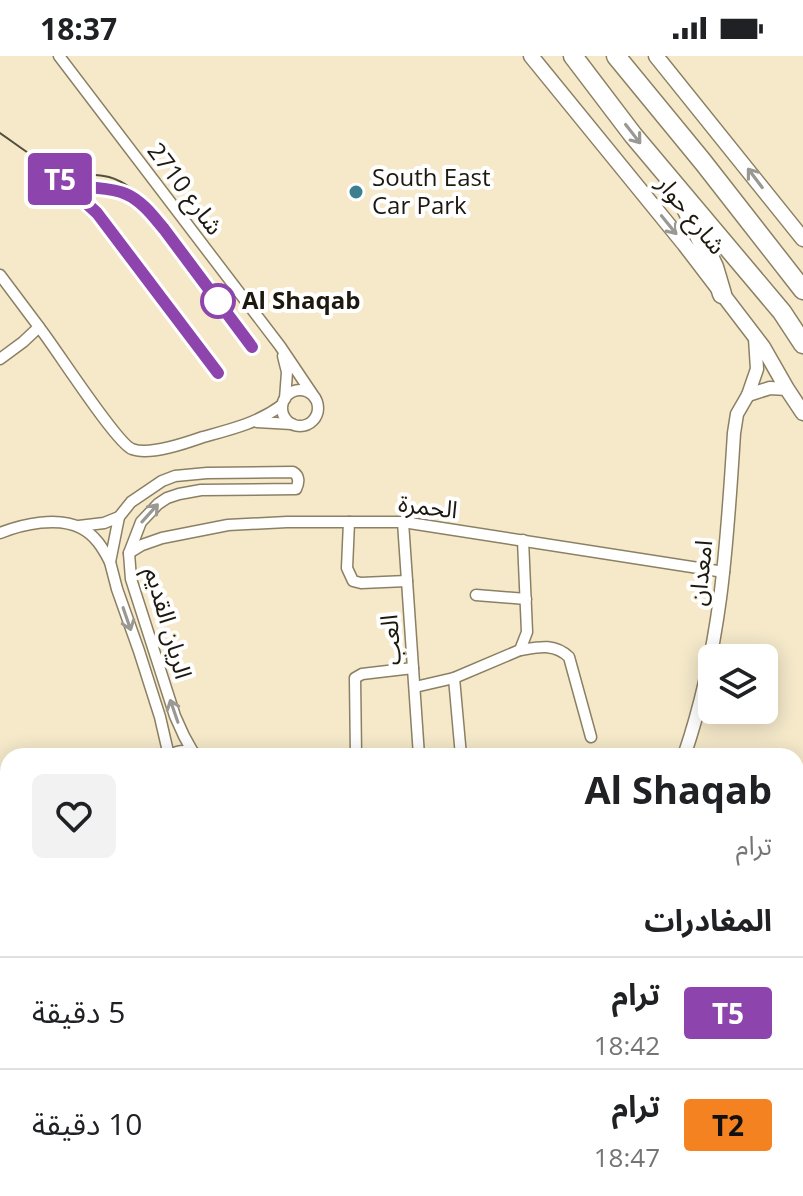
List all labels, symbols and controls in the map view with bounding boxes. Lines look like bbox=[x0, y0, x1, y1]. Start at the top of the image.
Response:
text: 18:37 bbox=[40, 8, 117, 49]
one-way arrow bbox=[624, 123, 641, 144]
street label: شارع 2710 bbox=[139, 135, 232, 242]
line badge: T5 bbox=[24, 153, 96, 205]
text: T5 bbox=[44, 160, 76, 198]
place label: South East Car Park bbox=[372, 160, 491, 221]
street label: شارع حوار bbox=[648, 167, 734, 262]
one-way arrow bbox=[746, 168, 763, 189]
marker: South East Car Park bbox=[347, 183, 365, 201]
one-way arrow bbox=[660, 214, 678, 235]
place label: Al Shaqab bbox=[242, 283, 360, 316]
marker: Al Shaqab bbox=[201, 284, 235, 318]
street label: الحمرة bbox=[397, 486, 460, 526]
one-way arrow bbox=[140, 504, 158, 524]
street label: امعدان bbox=[680, 538, 719, 607]
street label: الريان القديم bbox=[136, 563, 201, 683]
one-way arrow bbox=[121, 607, 136, 632]
street label: العب bbox=[371, 614, 408, 667]
map controls bbox=[698, 644, 778, 724]
button: layers bbox=[698, 644, 778, 724]
one-way arrow bbox=[166, 699, 180, 723]
text: Al Shaqab bbox=[584, 763, 772, 815]
button: heart bbox=[32, 774, 116, 858]
text: ترام bbox=[736, 827, 772, 863]
text: المغادرات bbox=[644, 899, 772, 940]
text: ترام bbox=[612, 973, 660, 1014]
text: 5 دقيقة bbox=[32, 991, 125, 1032]
text: T5 bbox=[712, 994, 744, 1032]
text: 18:42 bbox=[594, 1027, 660, 1063]
text: ترام bbox=[612, 1085, 660, 1126]
text: 10 دقيقة bbox=[32, 1103, 142, 1144]
text: T2 bbox=[712, 1106, 744, 1144]
text: 18:47 bbox=[594, 1139, 660, 1175]

